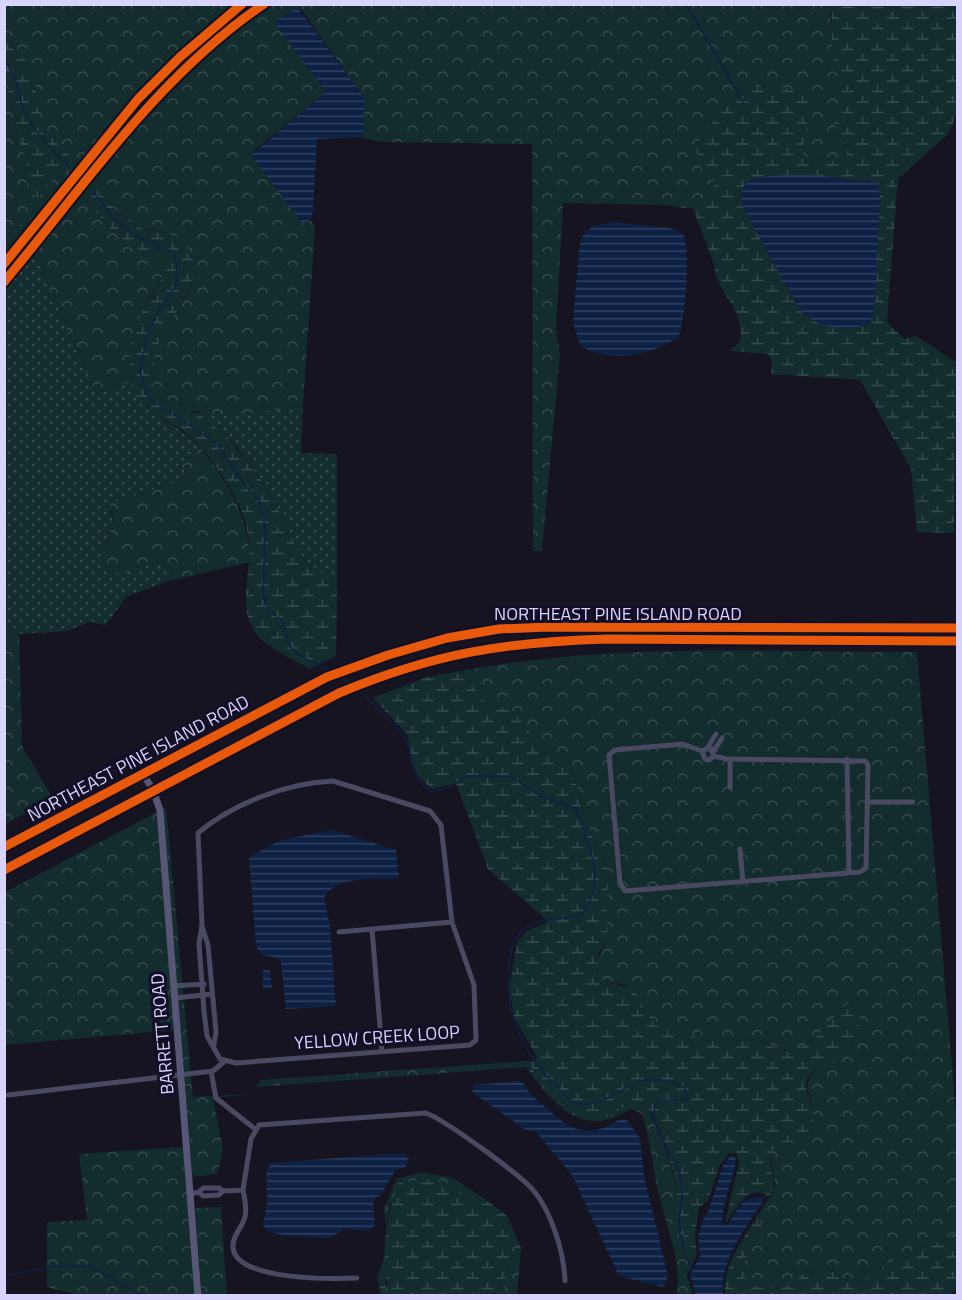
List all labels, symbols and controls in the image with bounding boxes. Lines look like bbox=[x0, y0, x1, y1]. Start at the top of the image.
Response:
street label: NORTHEAST PINE ISLAND ROAD bbox=[494, 600, 742, 627]
street label: NORTHEAST PINE ISLAND ROAD bbox=[22, 688, 254, 828]
street label: BARRETT ROAD bbox=[143, 972, 181, 1096]
street label: YELLOW CREEK LOOP bbox=[293, 1018, 461, 1056]

